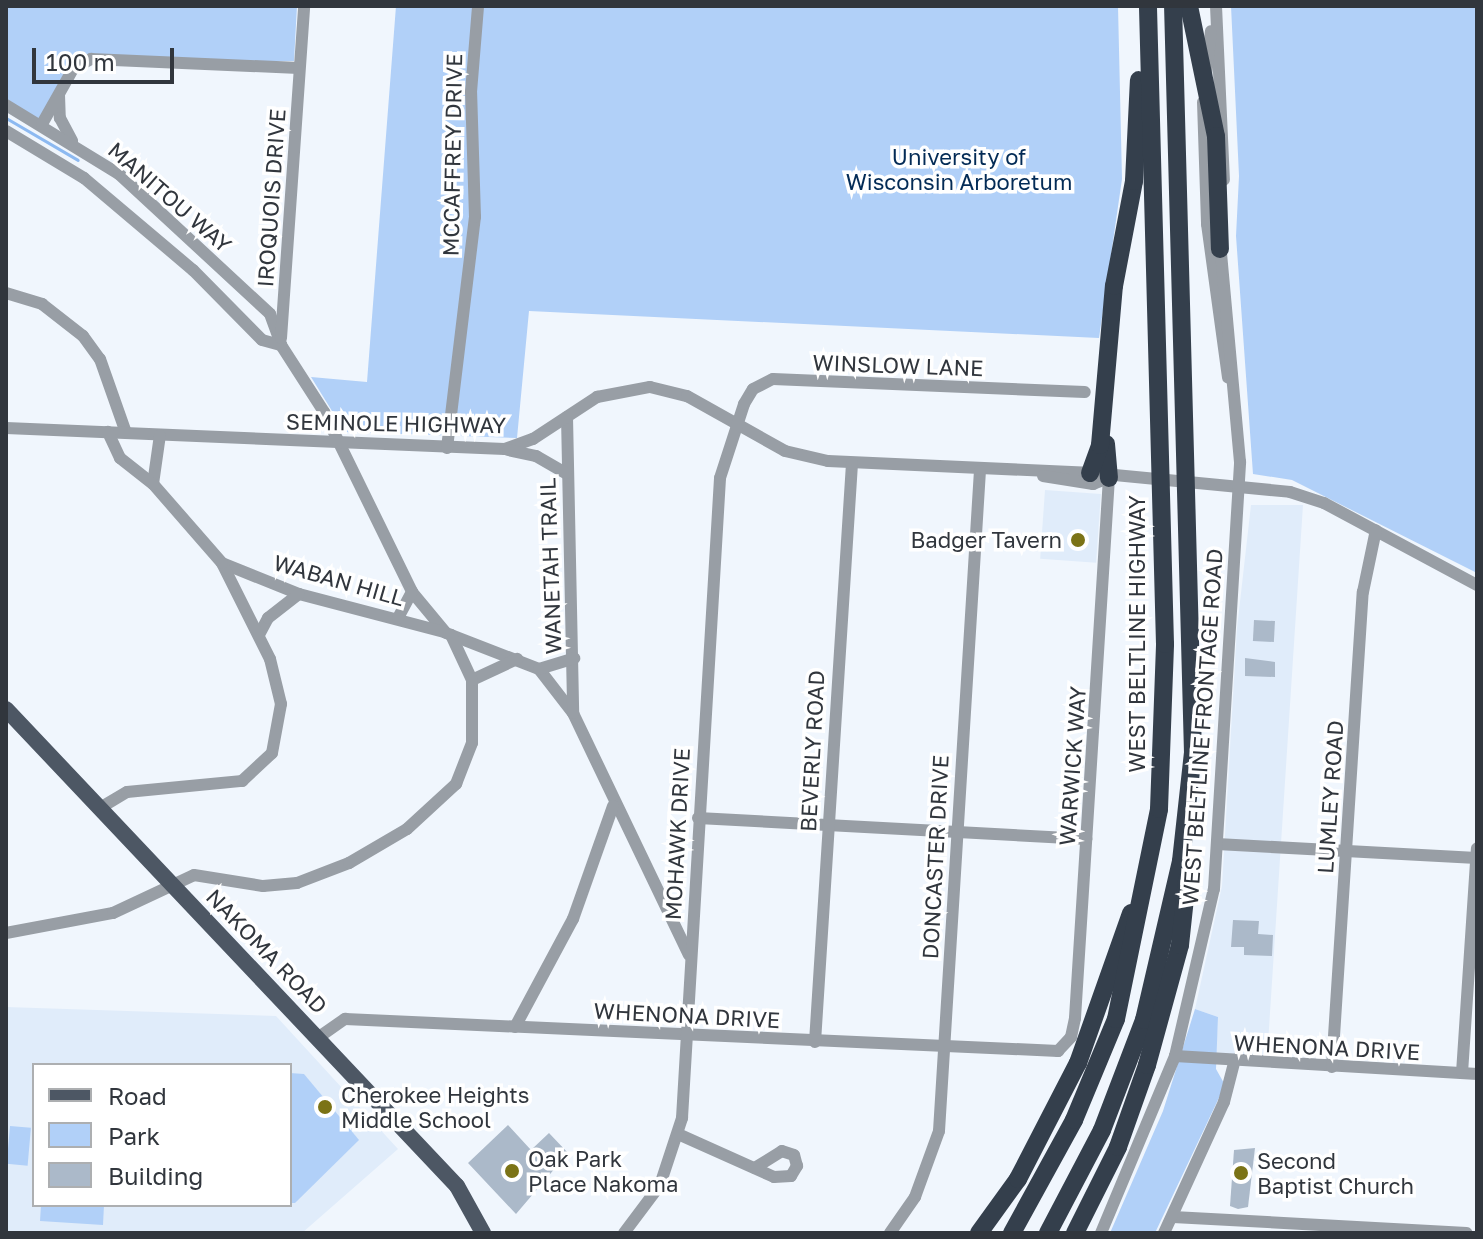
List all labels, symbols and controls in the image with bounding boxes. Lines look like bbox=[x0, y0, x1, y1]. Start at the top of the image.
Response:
scale bar bbox=[36, 32, 178, 82]
text: 100 m bbox=[46, 47, 115, 76]
street label: MCCAFFREY DRIVE bbox=[437, 53, 467, 257]
street label: IROQUOIS DRIVE bbox=[252, 108, 290, 288]
street label: MANITOU WAY bbox=[103, 136, 237, 258]
park label: University of Wisconsin Arboretum bbox=[846, 143, 1072, 194]
street label: WINSLOW LANE bbox=[812, 349, 984, 381]
street label: SEMINOLE HIGHWAY bbox=[286, 408, 506, 438]
street label: WANETAH TRAIL bbox=[534, 477, 566, 655]
street label: WEST BELTLINE HIGHWAY bbox=[1124, 495, 1150, 773]
place label: Badger Tavern bbox=[911, 527, 1062, 553]
marker: Badger Tavern bbox=[1069, 531, 1087, 549]
street label: WEST BELTLINE FRONTAGE ROAD bbox=[1176, 548, 1228, 906]
street label: WABAN HILL bbox=[271, 549, 407, 611]
street label: BEVERLY ROAD bbox=[795, 669, 829, 833]
street label: WARWICK WAY bbox=[1053, 685, 1091, 847]
street label: LUMLEY ROAD bbox=[1311, 719, 1349, 875]
street label: MOHAWK DRIVE bbox=[659, 747, 695, 921]
street label: DONCASTER DRIVE bbox=[916, 754, 954, 960]
street label: NAKOMA ROAD bbox=[201, 883, 333, 1019]
street label: WHENONA DRIVE bbox=[593, 997, 781, 1033]
street label: WHENONA DRIVE bbox=[1233, 1029, 1421, 1065]
legend bbox=[32, 1063, 292, 1207]
text: Road bbox=[108, 1081, 167, 1110]
place label: Cherokee Heights Middle School bbox=[341, 1081, 529, 1132]
marker: Cherokee Heights Middle School bbox=[316, 1098, 334, 1116]
text: Park bbox=[108, 1121, 160, 1150]
place label: Oak Park Place Nakoma bbox=[528, 1145, 678, 1196]
place label: Second Baptist Church bbox=[1257, 1147, 1414, 1198]
text: Building bbox=[108, 1161, 203, 1190]
marker: Oak Park Place Nakoma bbox=[503, 1162, 521, 1180]
marker: Second Baptist Church bbox=[1232, 1164, 1250, 1182]

